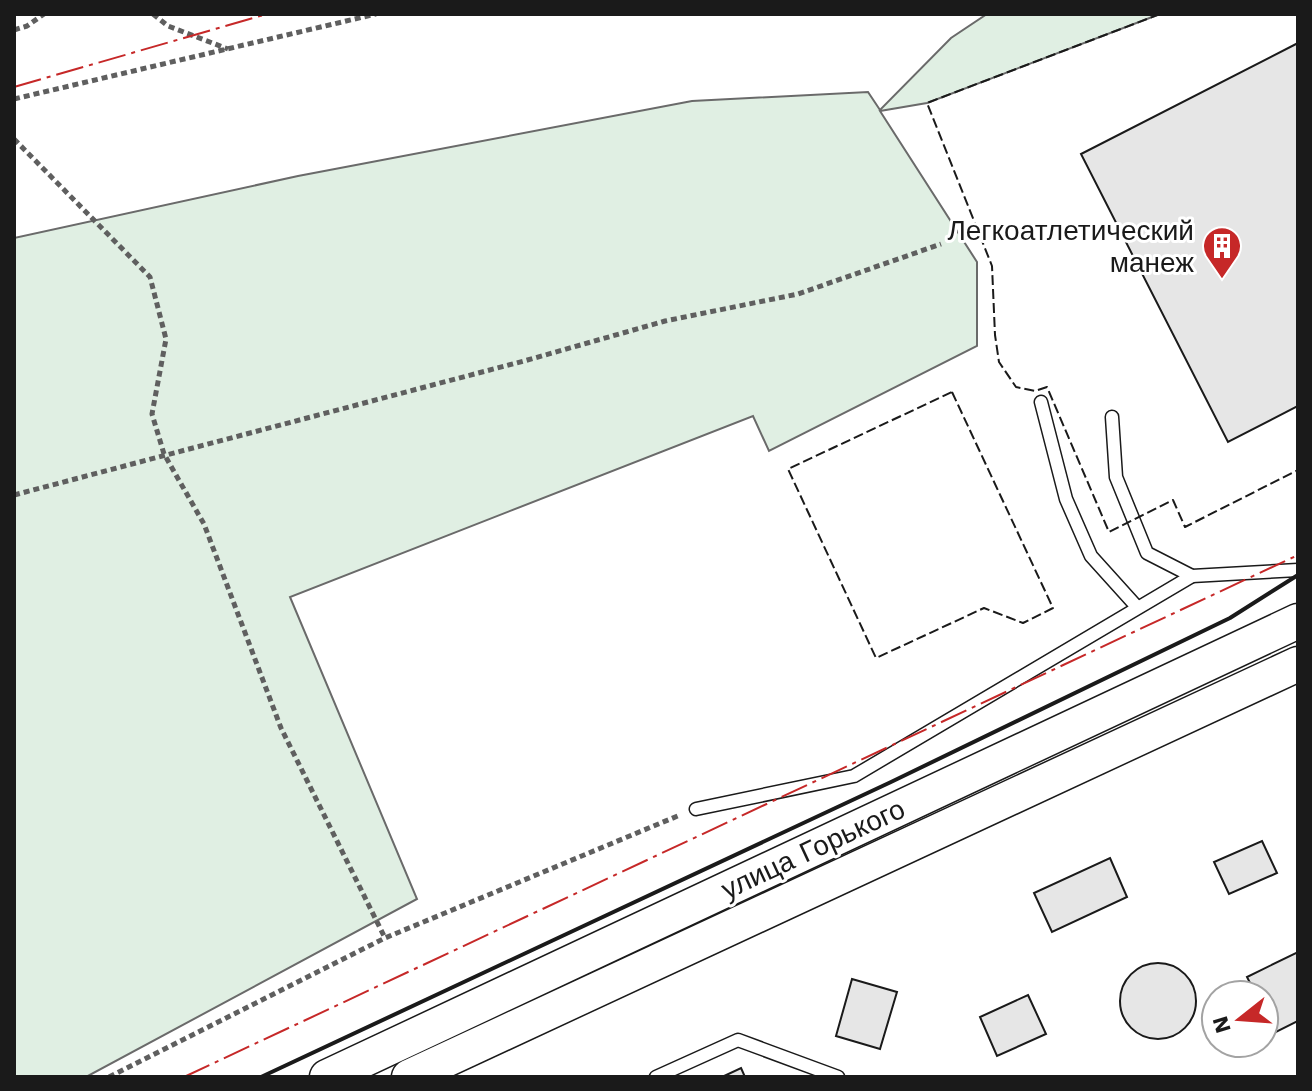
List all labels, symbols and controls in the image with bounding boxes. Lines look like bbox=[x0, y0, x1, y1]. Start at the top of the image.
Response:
place label: Легкоатлетический манеж bbox=[947, 214, 1194, 279]
building icon: Легкоатлетический манеж bbox=[1201, 225, 1243, 280]
street label: улица Горького bbox=[716, 792, 910, 906]
north arrow bbox=[1200, 979, 1280, 1059]
text: N bbox=[1207, 1013, 1236, 1036]

